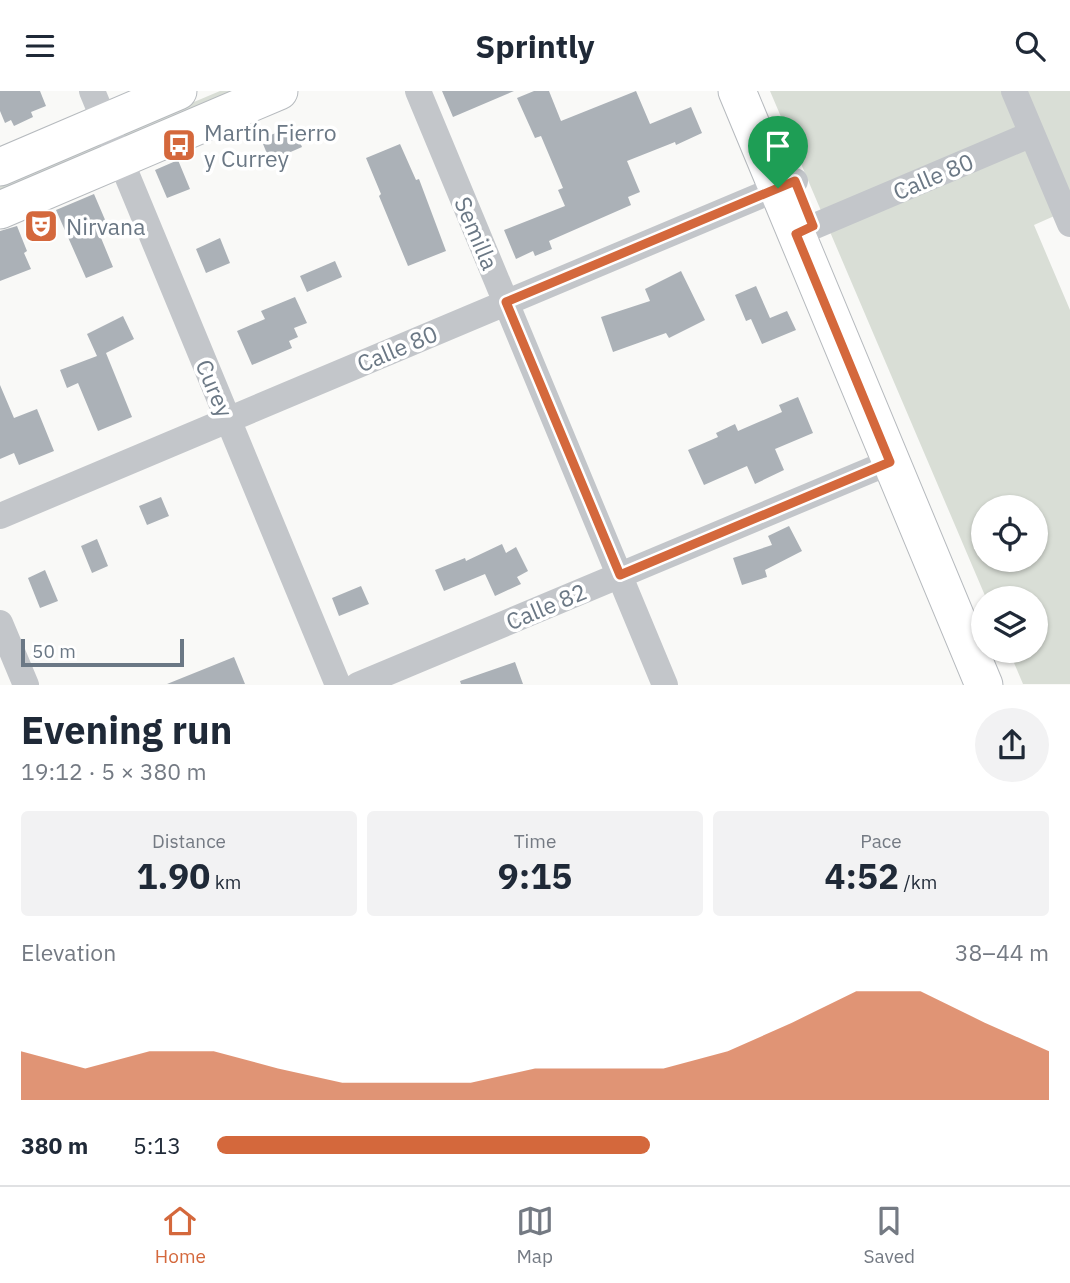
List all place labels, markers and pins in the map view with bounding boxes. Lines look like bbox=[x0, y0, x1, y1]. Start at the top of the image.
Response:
pin bbox=[748, 116, 808, 188]
place label: Martín Fierro y Currey bbox=[204, 117, 337, 173]
bus stop icon: Martín Fierro y Currey bbox=[160, 126, 198, 164]
theatre icon: Nirvana bbox=[22, 207, 60, 245]
place label: Nirvana bbox=[66, 211, 145, 241]

